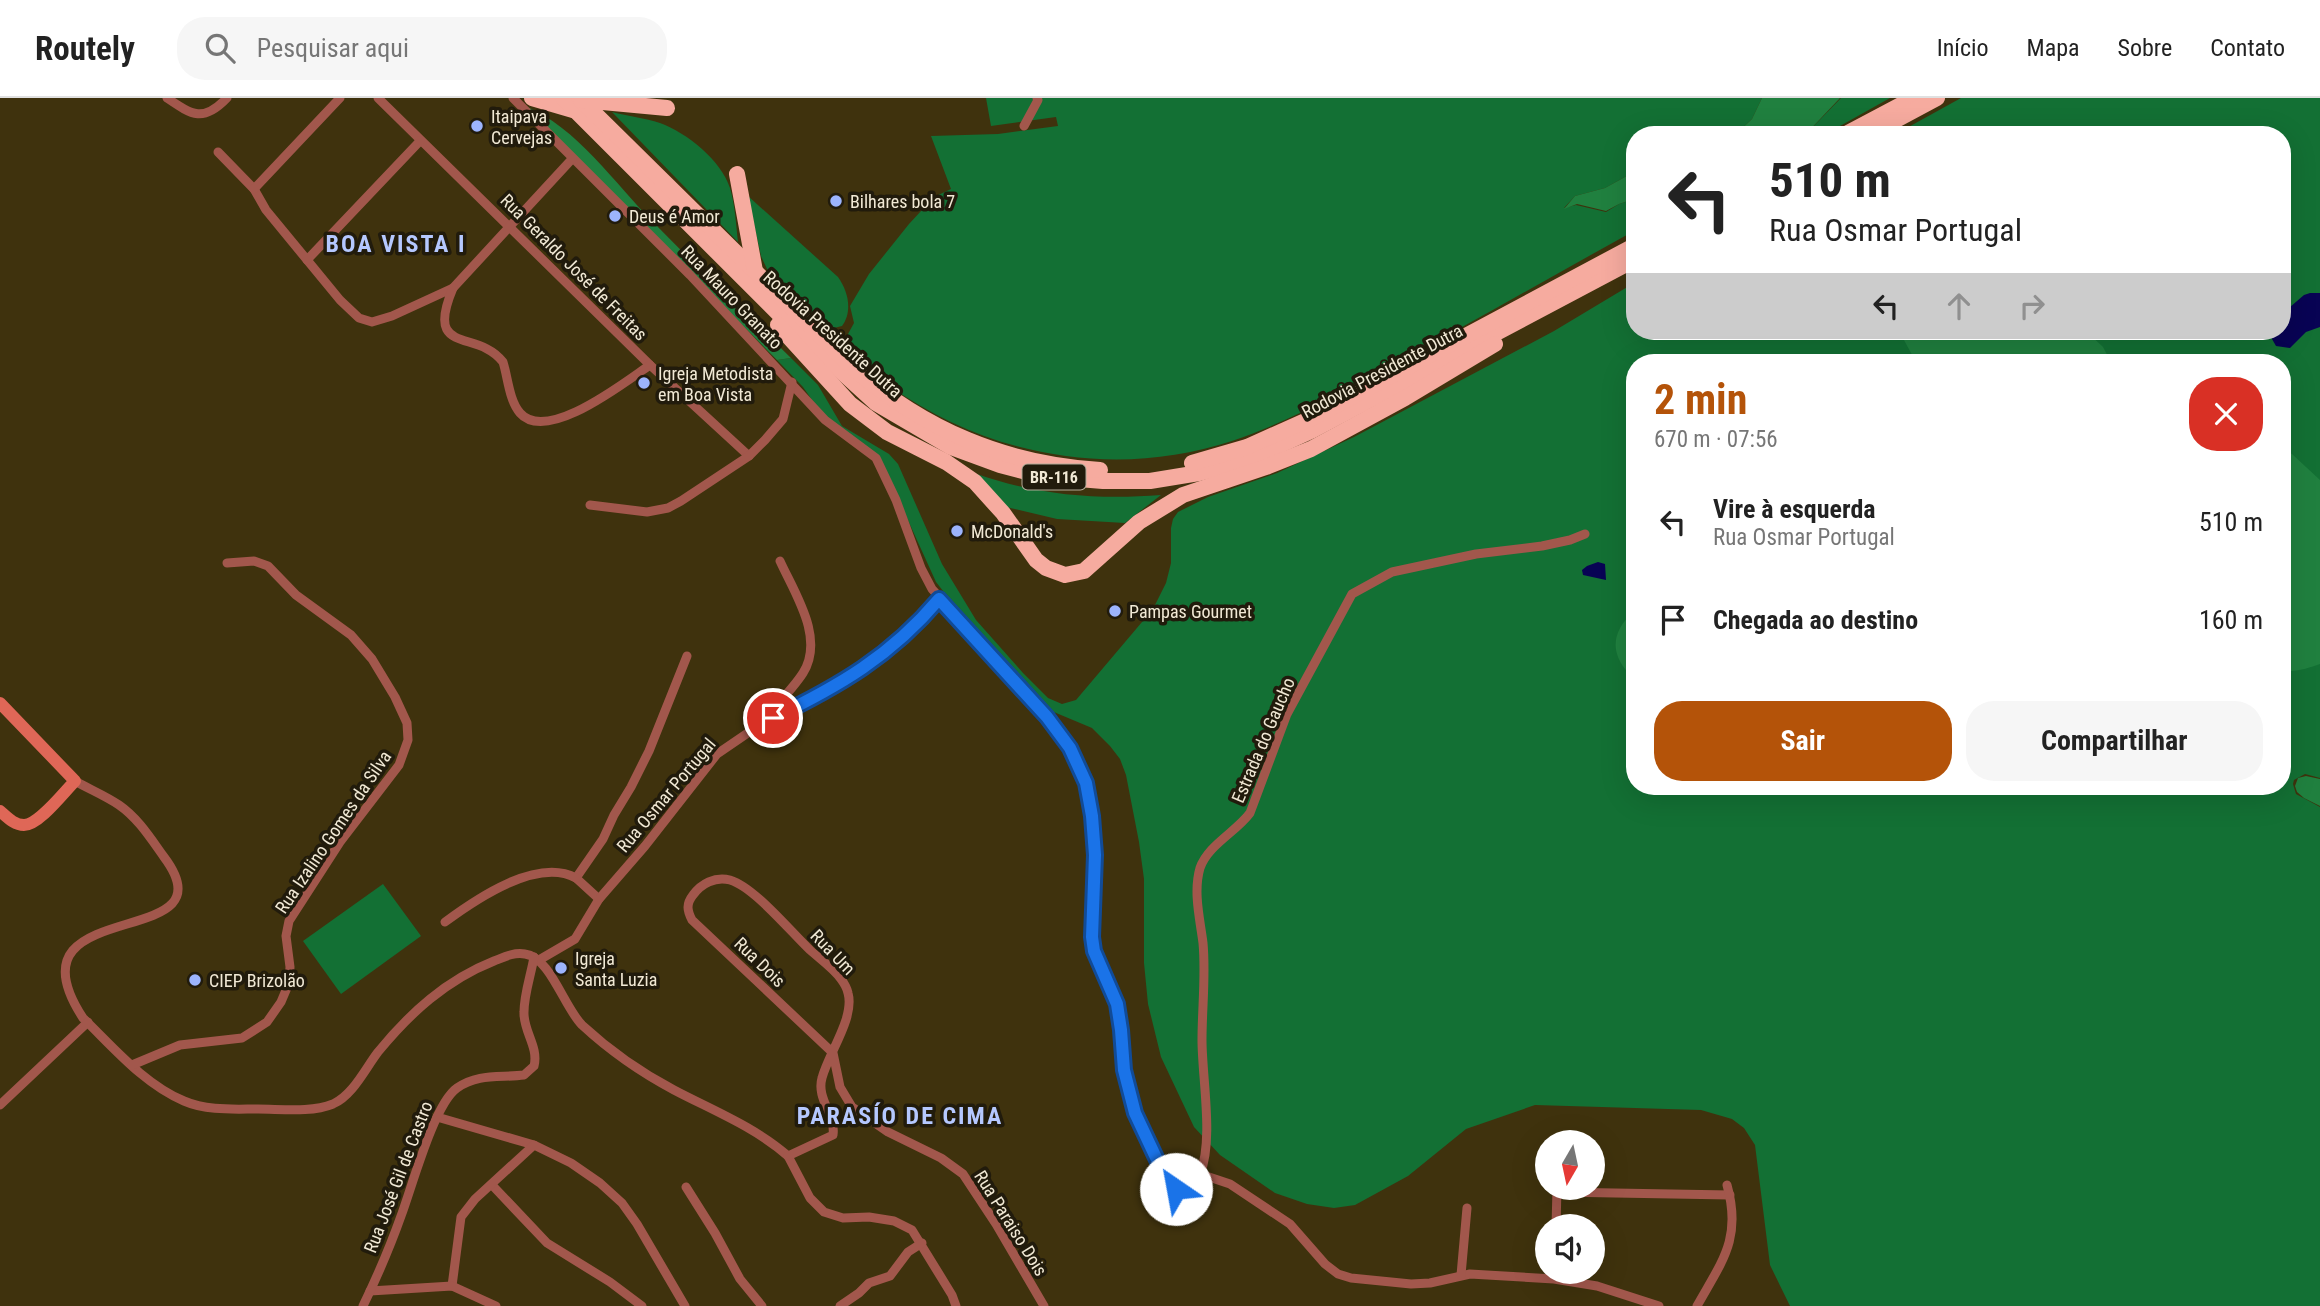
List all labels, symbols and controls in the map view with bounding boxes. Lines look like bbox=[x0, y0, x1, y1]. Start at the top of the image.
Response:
search box bbox=[177, 17, 667, 80]
text: Routely bbox=[35, 29, 135, 68]
icon: search bbox=[201, 29, 239, 67]
text: Pesquisar aqui bbox=[257, 33, 409, 63]
text: Início bbox=[1937, 34, 1989, 62]
text: Mapa bbox=[2027, 34, 2080, 62]
text: Sobre bbox=[2118, 34, 2172, 62]
text: Contato bbox=[2210, 34, 2285, 62]
place label: Itaipava Cervejas bbox=[491, 106, 552, 148]
marker: Itaipava Cervejas bbox=[469, 118, 485, 134]
text: 510 m bbox=[1769, 152, 1891, 209]
icon: left bbox=[1654, 154, 1745, 245]
street label: Rua Geraldo José de Freitas bbox=[496, 189, 652, 345]
place label: Bilhares bola 7 bbox=[850, 191, 955, 212]
marker: Bilhares bola 7 bbox=[828, 193, 844, 209]
place label: Deus é Amor bbox=[629, 206, 720, 227]
marker: Deus é Amor bbox=[607, 208, 623, 224]
text: Rua Osmar Portugal bbox=[1769, 211, 2022, 249]
district label: BOA VISTA I bbox=[326, 230, 466, 258]
street label: Rua Mauro Granato bbox=[677, 241, 787, 353]
street label: Rodovia Presidente Dutra bbox=[759, 266, 907, 402]
icon: left bbox=[1867, 287, 1905, 325]
icon: ahead bbox=[1940, 287, 1978, 325]
icon: right bbox=[2013, 287, 2051, 325]
street label: Rodovia Presidente Dutra bbox=[1298, 320, 1466, 422]
place label: Igreja Metodista em Boa Vista bbox=[658, 363, 773, 405]
marker: Igreja Metodista em Boa Vista bbox=[636, 375, 652, 391]
text: 2 min bbox=[1654, 375, 1747, 424]
button: close bbox=[2189, 377, 2263, 451]
text: 670 m · 07:56 bbox=[1654, 426, 1778, 453]
road number: BR-116 bbox=[1023, 464, 1086, 490]
text: Vire à esquerda bbox=[1713, 494, 1876, 524]
icon: left bbox=[1654, 503, 1692, 541]
text: 510 m bbox=[2199, 507, 2263, 537]
place label: McDonald's bbox=[971, 521, 1053, 542]
marker: McDonald's bbox=[949, 523, 965, 539]
text: Rua Osmar Portugal bbox=[1713, 524, 1895, 551]
place label: Pampas Gourmet bbox=[1129, 601, 1252, 622]
icon: arrive bbox=[1654, 601, 1692, 639]
marker: Pampas Gourmet bbox=[1107, 603, 1123, 619]
text: Chegada ao destino bbox=[1713, 605, 1918, 635]
text: 160 m bbox=[2199, 605, 2263, 635]
street label: Estrada do Gaucho bbox=[1227, 674, 1299, 806]
pin bbox=[743, 688, 803, 748]
icon: arrive bbox=[754, 699, 792, 737]
button: Sair bbox=[1654, 701, 1952, 781]
button: Compartilhar bbox=[1966, 701, 2263, 781]
street label: Rua Osmar Portugal bbox=[612, 734, 720, 856]
street label: Rua Izalino Gomes da Silva bbox=[271, 747, 395, 917]
street label: Rua Um bbox=[806, 925, 860, 979]
street label: Rua Dois bbox=[730, 933, 790, 991]
place label: Igreja Santa Luzia bbox=[575, 948, 657, 990]
marker: Igreja Santa Luzia bbox=[553, 960, 569, 976]
place label: CIEP Brizolão bbox=[209, 970, 305, 991]
marker: CIEP Brizolão bbox=[187, 972, 203, 988]
street label: Rua José Gil de Castro bbox=[359, 1098, 437, 1256]
district label: PARASÍO DE CIMA bbox=[797, 1102, 1003, 1130]
north arrow bbox=[1535, 1130, 1605, 1200]
map controls bbox=[1535, 1130, 1605, 1284]
position arrow bbox=[1139, 1152, 1213, 1226]
street label: Rua Paraiso Dois bbox=[970, 1166, 1052, 1280]
button: sound bbox=[1535, 1214, 1605, 1284]

